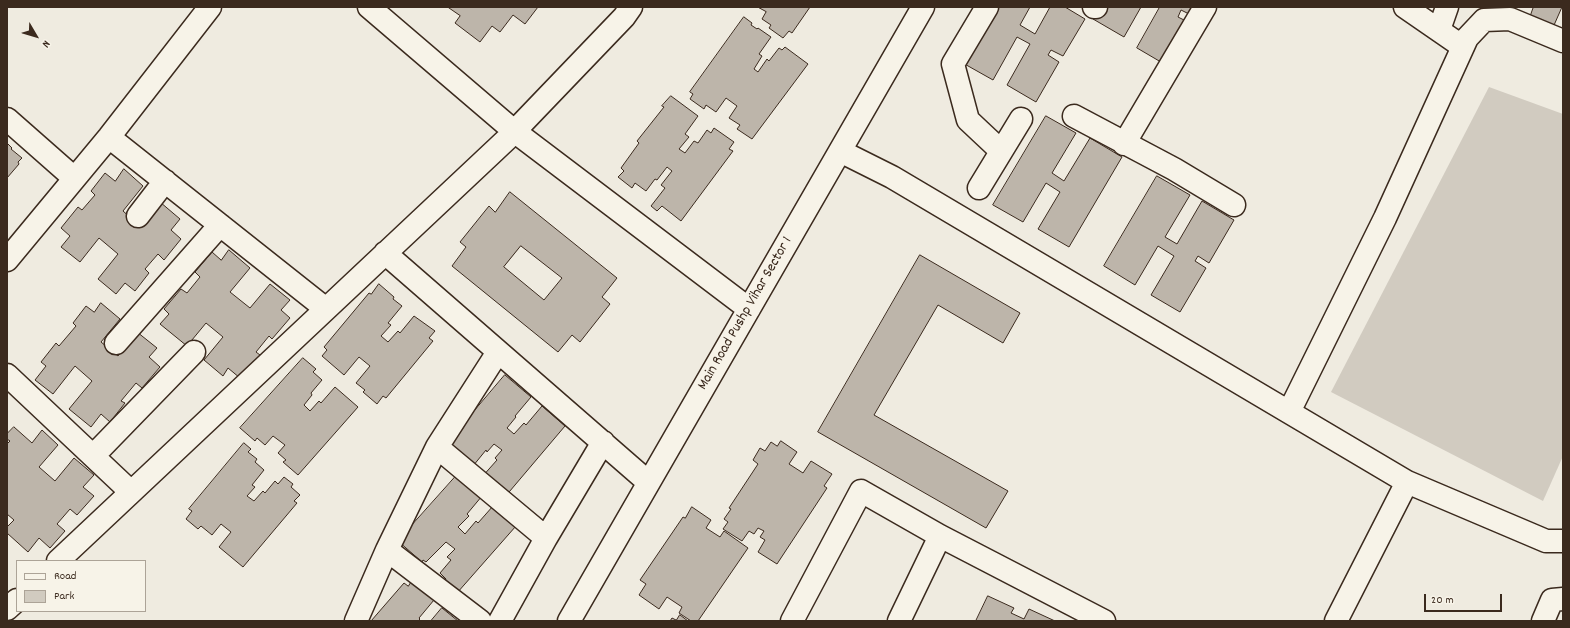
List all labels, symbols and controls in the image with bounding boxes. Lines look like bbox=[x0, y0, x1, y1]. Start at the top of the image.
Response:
north arrow bbox=[16, 16, 56, 56]
text: N bbox=[37, 36, 53, 50]
street label: Main Road Pushp Vihar Sector 1 bbox=[695, 234, 797, 394]
legend bbox=[16, 560, 146, 612]
text: Road bbox=[54, 568, 76, 585]
scale bar bbox=[1426, 586, 1504, 612]
text: Park bbox=[54, 588, 74, 605]
text: 20 m bbox=[1431, 592, 1454, 609]

